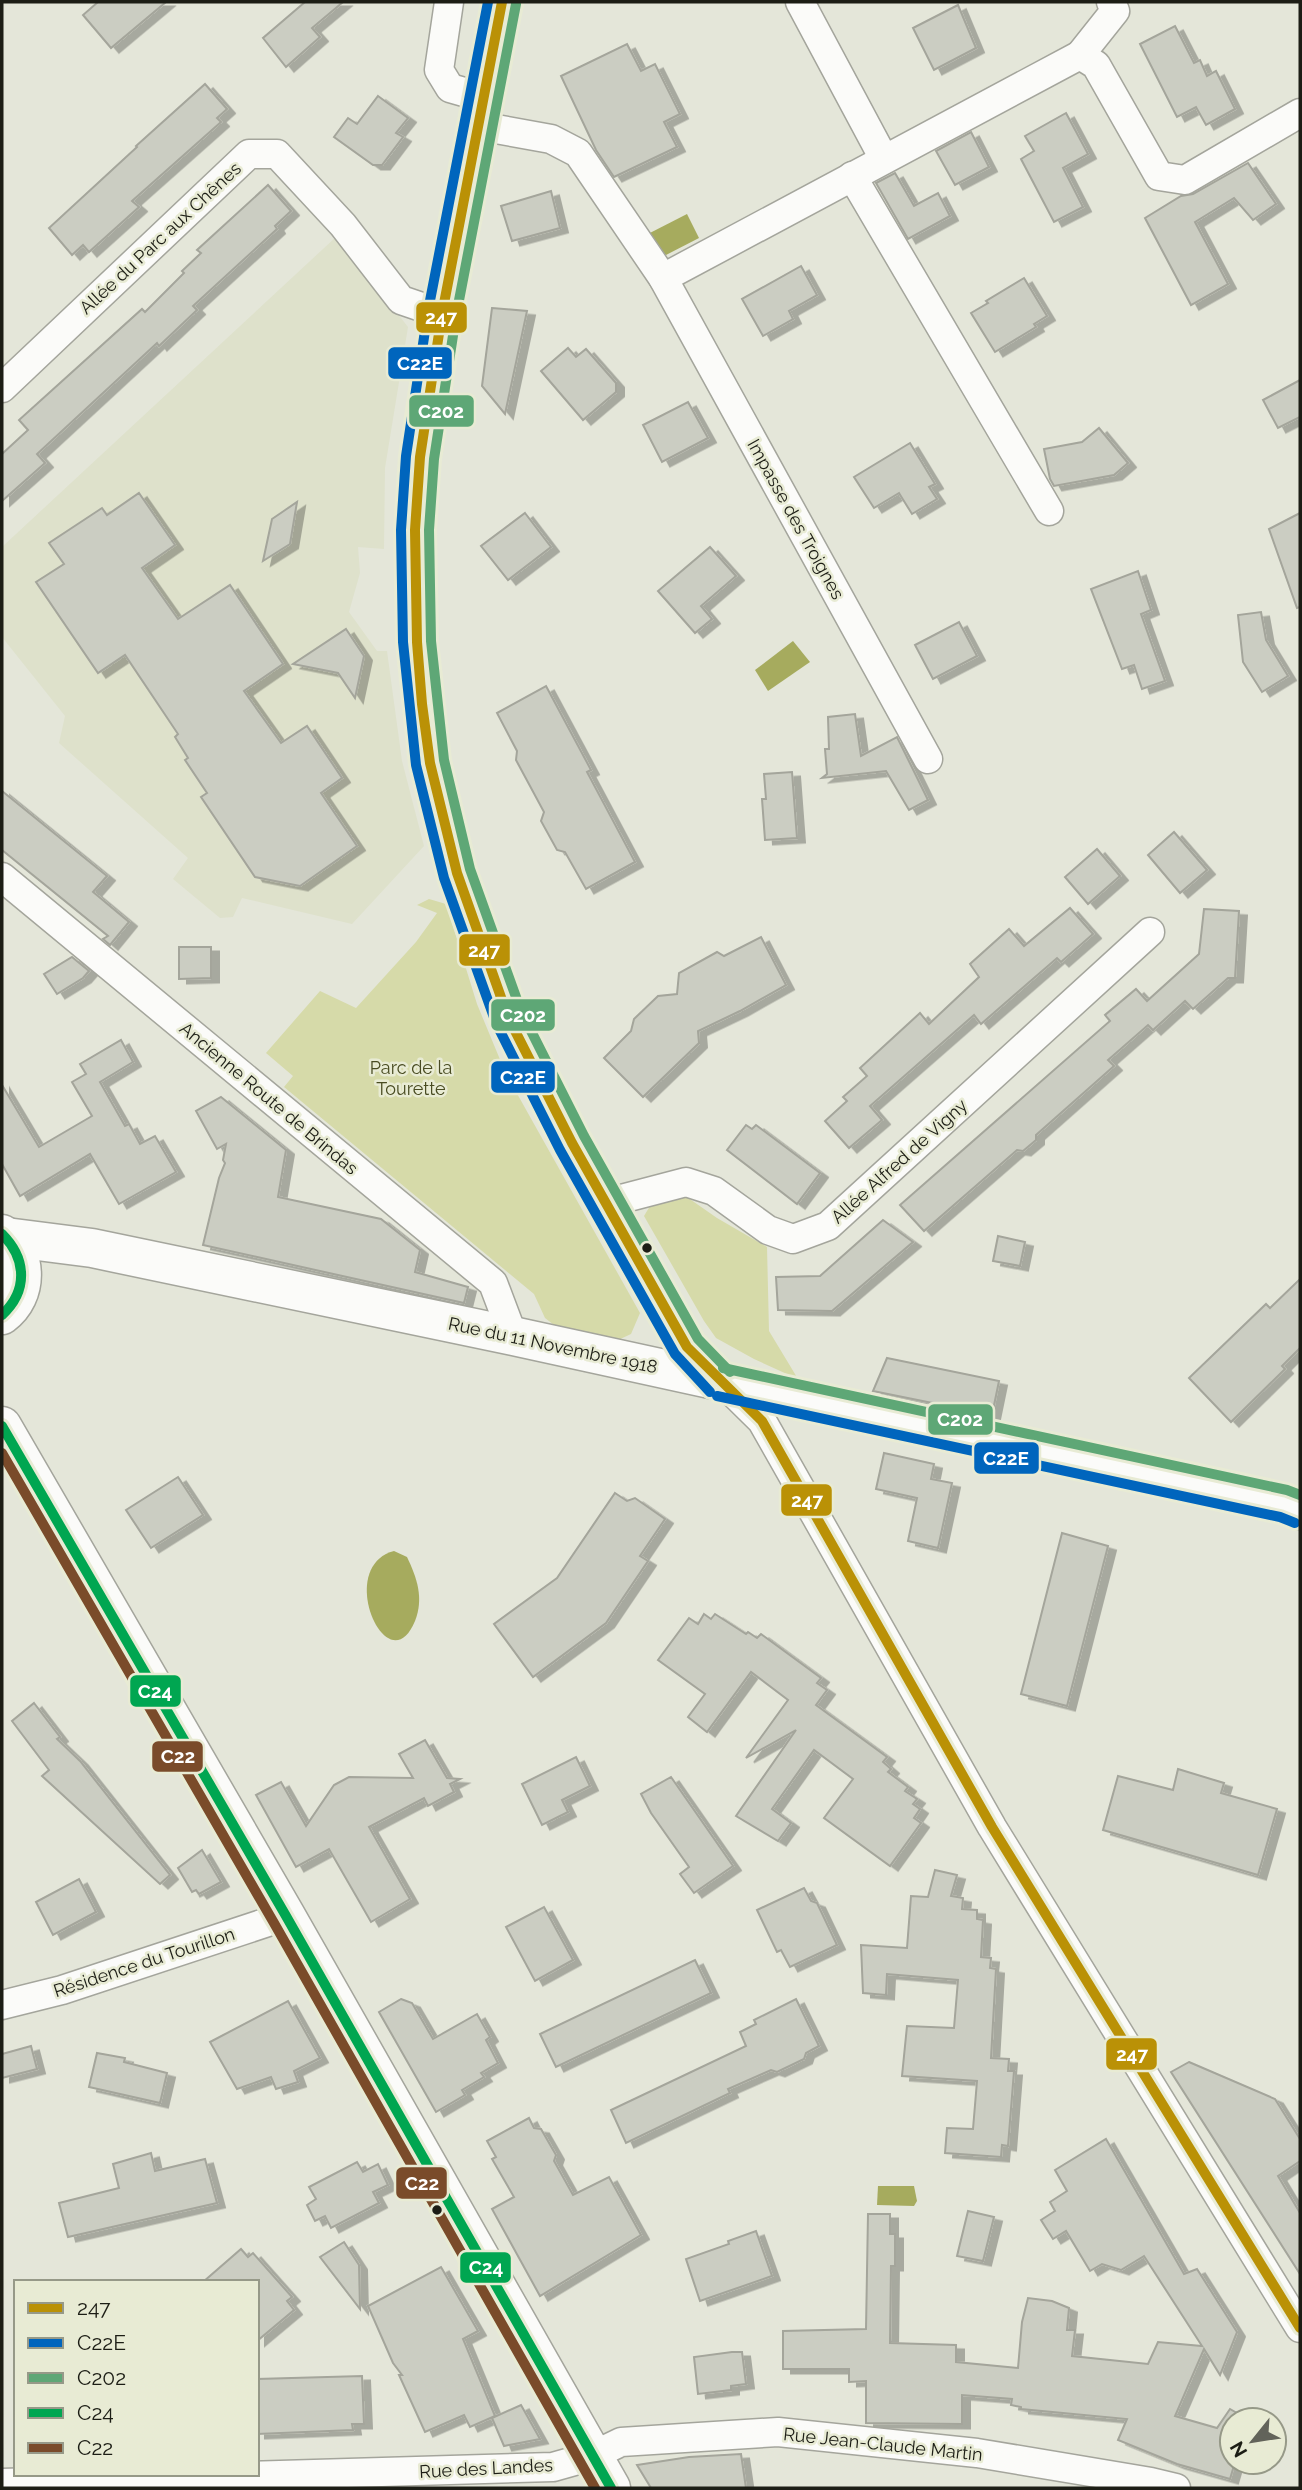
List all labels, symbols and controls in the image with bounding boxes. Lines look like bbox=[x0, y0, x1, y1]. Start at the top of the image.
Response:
street label: Allée du Parc aux Chênes bbox=[75, 158, 245, 318]
line badge: 247 bbox=[415, 301, 468, 334]
text: 247 bbox=[425, 306, 457, 328]
line badge: C22E bbox=[387, 346, 453, 380]
text: C22E bbox=[397, 352, 443, 374]
line badge: C202 bbox=[408, 394, 475, 428]
text: C202 bbox=[418, 400, 464, 422]
street label: Impasse des Troignes bbox=[743, 435, 849, 603]
line badge: 247 bbox=[458, 933, 511, 967]
text: 247 bbox=[468, 939, 500, 961]
line badge: C202 bbox=[490, 998, 556, 1032]
text: C202 bbox=[500, 1004, 546, 1026]
street label: Ancienne Route de Brindas bbox=[176, 1017, 362, 1179]
park label: Parc de la Tourette bbox=[370, 1057, 452, 1099]
line badge: C22E bbox=[490, 1060, 556, 1094]
text: C22E bbox=[500, 1066, 546, 1088]
street label: Allée Alfred de Vigny bbox=[827, 1094, 971, 1228]
unlabelled marker bbox=[640, 1241, 654, 1255]
street label: Rue du 11 Novembre 1918 bbox=[446, 1313, 660, 1377]
line badge: C202 bbox=[927, 1403, 994, 1436]
text: C202 bbox=[937, 1408, 983, 1430]
line badge: C22E bbox=[973, 1441, 1040, 1475]
text: C22E bbox=[983, 1447, 1029, 1469]
line badge: 247 bbox=[780, 1483, 833, 1517]
text: 247 bbox=[791, 1489, 823, 1511]
line badge: C24 bbox=[129, 1674, 182, 1708]
text: C24 bbox=[138, 1680, 172, 1702]
line badge: C22 bbox=[151, 1740, 204, 1773]
text: C22 bbox=[161, 1745, 195, 1767]
street label: Résidence du Tourillon bbox=[51, 1923, 237, 2001]
line badge: 247 bbox=[1105, 2037, 1158, 2071]
text: 247 bbox=[1116, 2043, 1148, 2065]
line badge: C22 bbox=[395, 2166, 448, 2200]
text: C22 bbox=[405, 2172, 439, 2194]
unlabelled marker bbox=[430, 2203, 444, 2217]
line badge: C24 bbox=[459, 2251, 512, 2284]
text: C24 bbox=[469, 2256, 503, 2278]
legend bbox=[14, 2280, 259, 2476]
text: 247 bbox=[77, 2295, 111, 2320]
text: C22E bbox=[77, 2330, 126, 2355]
text: C202 bbox=[77, 2365, 126, 2390]
text: C24 bbox=[77, 2400, 114, 2425]
north arrow bbox=[1218, 2406, 1288, 2476]
street label: Rue Jean-Claude Martin bbox=[782, 2423, 984, 2465]
text: C22 bbox=[77, 2435, 113, 2460]
text: N bbox=[1225, 2438, 1251, 2461]
street label: Rue des Landes bbox=[419, 2454, 554, 2482]

